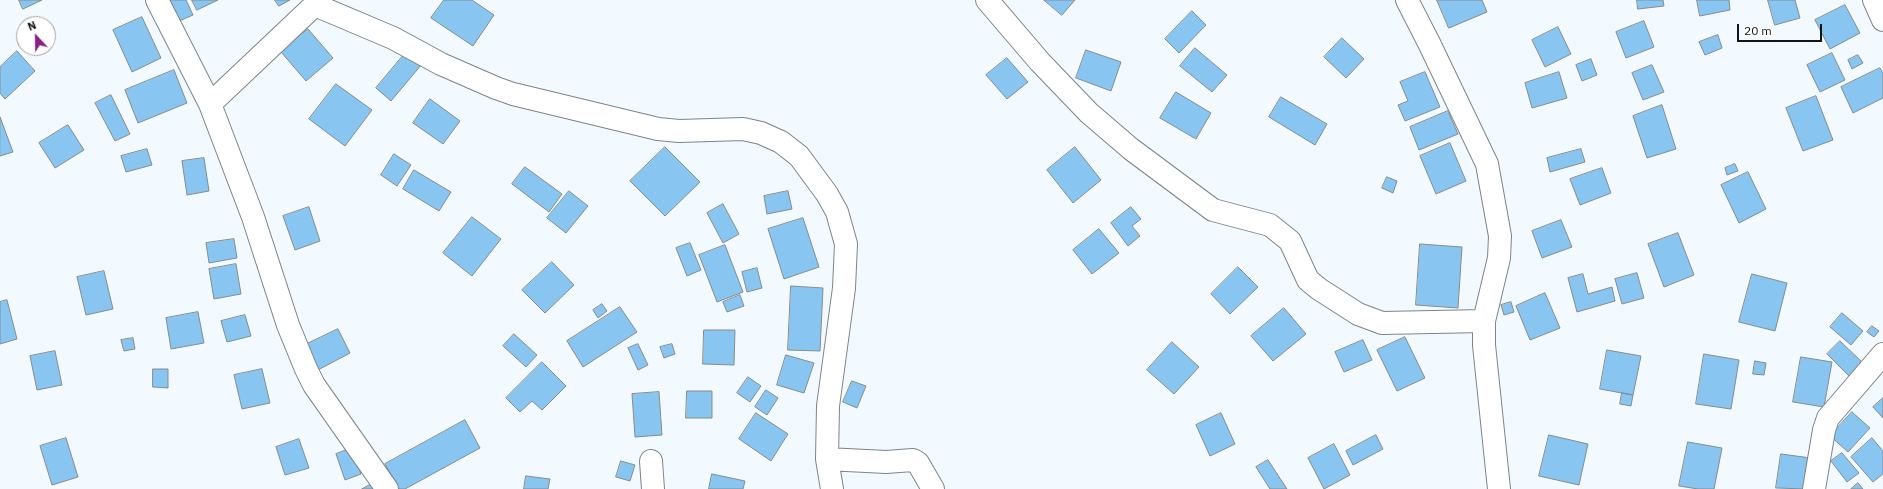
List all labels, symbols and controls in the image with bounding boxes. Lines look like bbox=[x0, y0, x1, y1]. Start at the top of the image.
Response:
north arrow bbox=[16, 16, 56, 56]
scale bar bbox=[1739, 16, 1824, 42]
text: N bbox=[26, 18, 38, 34]
text: 20 m bbox=[1744, 23, 1772, 38]

